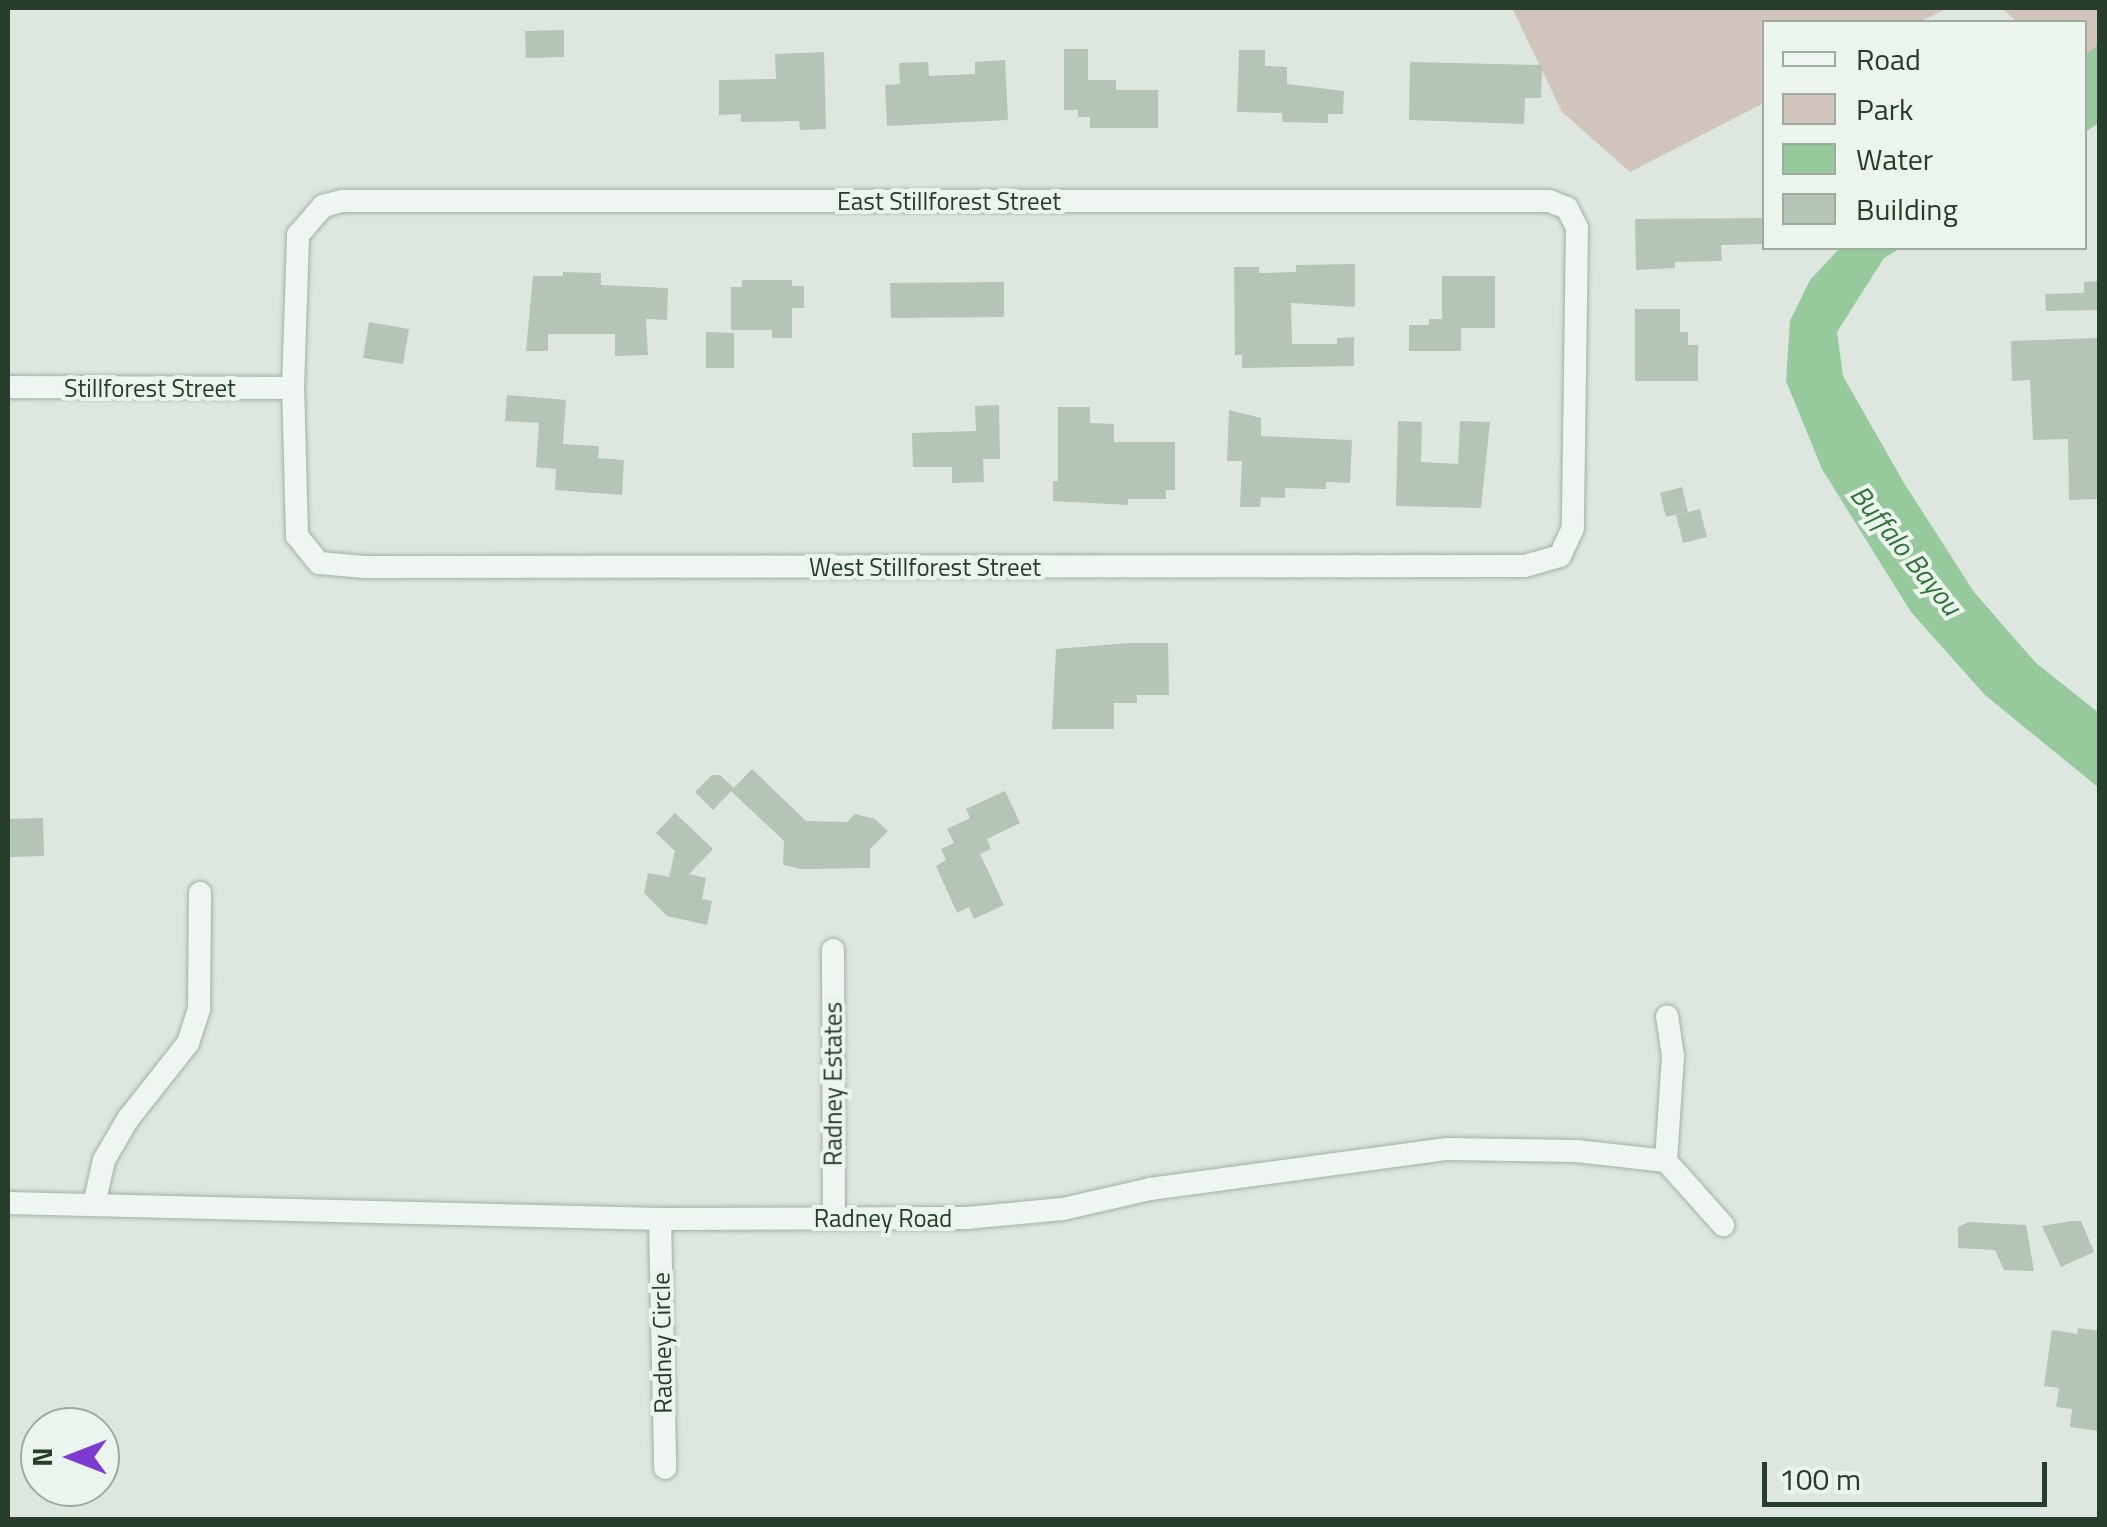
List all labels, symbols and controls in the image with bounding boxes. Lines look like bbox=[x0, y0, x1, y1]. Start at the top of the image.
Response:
legend bbox=[1762, 20, 2087, 250]
text: Road bbox=[1856, 36, 1921, 82]
text: Park bbox=[1856, 86, 1913, 132]
text: Water bbox=[1856, 136, 1933, 182]
street label: East Stillforest Street bbox=[837, 186, 1061, 216]
text: Building bbox=[1856, 186, 1958, 232]
street label: Stillforest Street bbox=[64, 373, 236, 403]
water label: Buffalo Bayou bbox=[1843, 478, 1969, 622]
street label: West Stillforest Street bbox=[809, 552, 1041, 582]
street label: Radney Estates bbox=[818, 1002, 848, 1166]
street label: Radney Road bbox=[814, 1203, 952, 1233]
street label: Radney Circle bbox=[646, 1272, 678, 1414]
north arrow bbox=[20, 1407, 120, 1507]
scale bar bbox=[1767, 1442, 2052, 1504]
text: N bbox=[20, 1447, 63, 1467]
text: 100 m bbox=[1779, 1456, 1861, 1502]

